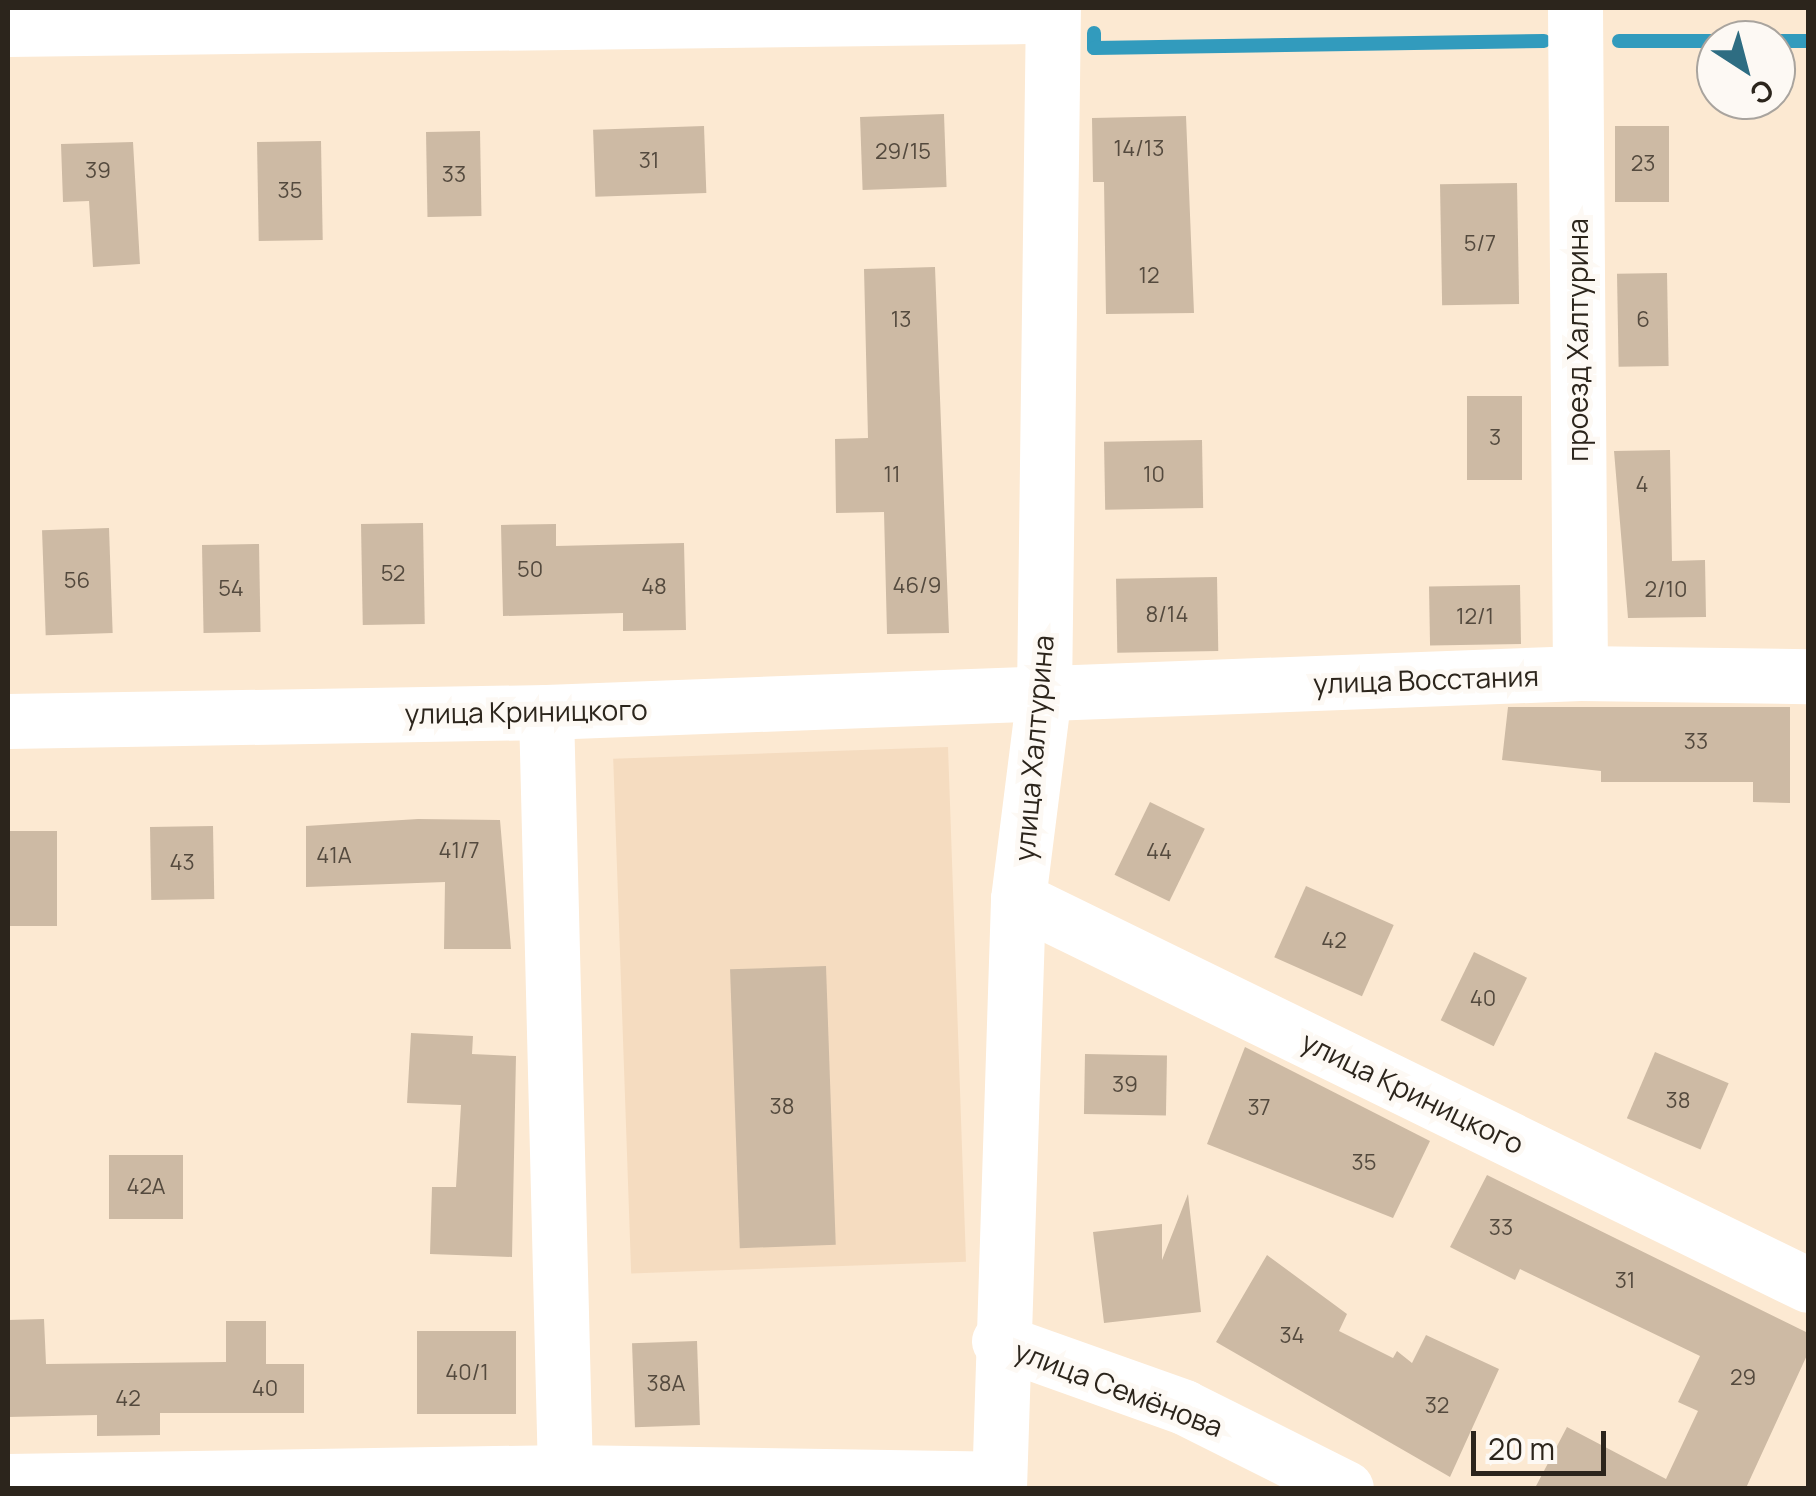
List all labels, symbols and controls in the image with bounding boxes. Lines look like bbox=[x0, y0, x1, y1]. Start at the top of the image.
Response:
north arrow bbox=[1696, 20, 1796, 120]
text: С bbox=[1743, 71, 1782, 114]
house number: 14/13 bbox=[1114, 136, 1164, 162]
house number: 29/15 bbox=[875, 139, 931, 165]
house number: 31 bbox=[639, 148, 659, 174]
house number: 23 bbox=[1631, 151, 1655, 177]
house number: 39 bbox=[85, 158, 111, 184]
house number: 33 bbox=[442, 162, 466, 188]
house number: 35 bbox=[278, 178, 302, 204]
street label: проезд Халтурина bbox=[1560, 218, 1594, 462]
house number: 5/7 bbox=[1464, 231, 1496, 257]
house number: 12 bbox=[1138, 263, 1160, 289]
house number: 13 bbox=[891, 307, 911, 333]
house number: 6 bbox=[1636, 307, 1650, 333]
house number: 3 bbox=[1489, 425, 1501, 451]
house number: 11 bbox=[883, 462, 901, 488]
house number: 10 bbox=[1143, 462, 1165, 488]
house number: 4 bbox=[1636, 472, 1648, 498]
house number: 50 bbox=[517, 557, 543, 583]
house number: 52 bbox=[381, 561, 405, 587]
house number: 56 bbox=[64, 568, 90, 594]
house number: 46/9 bbox=[893, 573, 941, 599]
house number: 48 bbox=[641, 574, 667, 600]
house number: 54 bbox=[218, 576, 244, 602]
house number: 2/10 bbox=[1644, 577, 1688, 603]
house number: 8/14 bbox=[1146, 602, 1188, 628]
house number: 12/1 bbox=[1456, 604, 1494, 630]
street label: улица Халтурина bbox=[1006, 634, 1060, 862]
street label: улица Восстания bbox=[1313, 658, 1539, 700]
street label: улица Криницкого bbox=[404, 692, 648, 730]
house number: 33 bbox=[1684, 729, 1708, 755]
house number: 41/7 bbox=[438, 838, 480, 864]
house number: 44 bbox=[1146, 839, 1172, 865]
house number: 41А bbox=[316, 843, 352, 869]
house number: 43 bbox=[169, 850, 195, 876]
house number: 42 bbox=[1321, 928, 1347, 954]
house number: 40 bbox=[1470, 986, 1496, 1012]
street label: улица Криницкого bbox=[1296, 1024, 1530, 1160]
house number: 39 bbox=[1112, 1072, 1138, 1098]
house number: 38 bbox=[1666, 1088, 1690, 1114]
house number: 38 bbox=[770, 1094, 794, 1120]
house number: 37 bbox=[1247, 1095, 1271, 1121]
house number: 35 bbox=[1352, 1150, 1376, 1176]
house number: 42А bbox=[126, 1174, 166, 1200]
house number: 33 bbox=[1489, 1215, 1513, 1241]
house number: 31 bbox=[1615, 1268, 1635, 1294]
house number: 34 bbox=[1279, 1323, 1305, 1349]
street label: улица Семёнова bbox=[1010, 1333, 1228, 1443]
house number: 40/1 bbox=[445, 1360, 489, 1386]
house number: 29 bbox=[1730, 1365, 1756, 1391]
house number: 38А bbox=[647, 1371, 685, 1397]
house number: 40 bbox=[252, 1376, 278, 1402]
house number: 42 bbox=[115, 1386, 141, 1412]
house number: 32 bbox=[1425, 1393, 1449, 1419]
scale bar bbox=[1476, 1411, 1611, 1473]
text: 20 m bbox=[1488, 1428, 1555, 1469]

